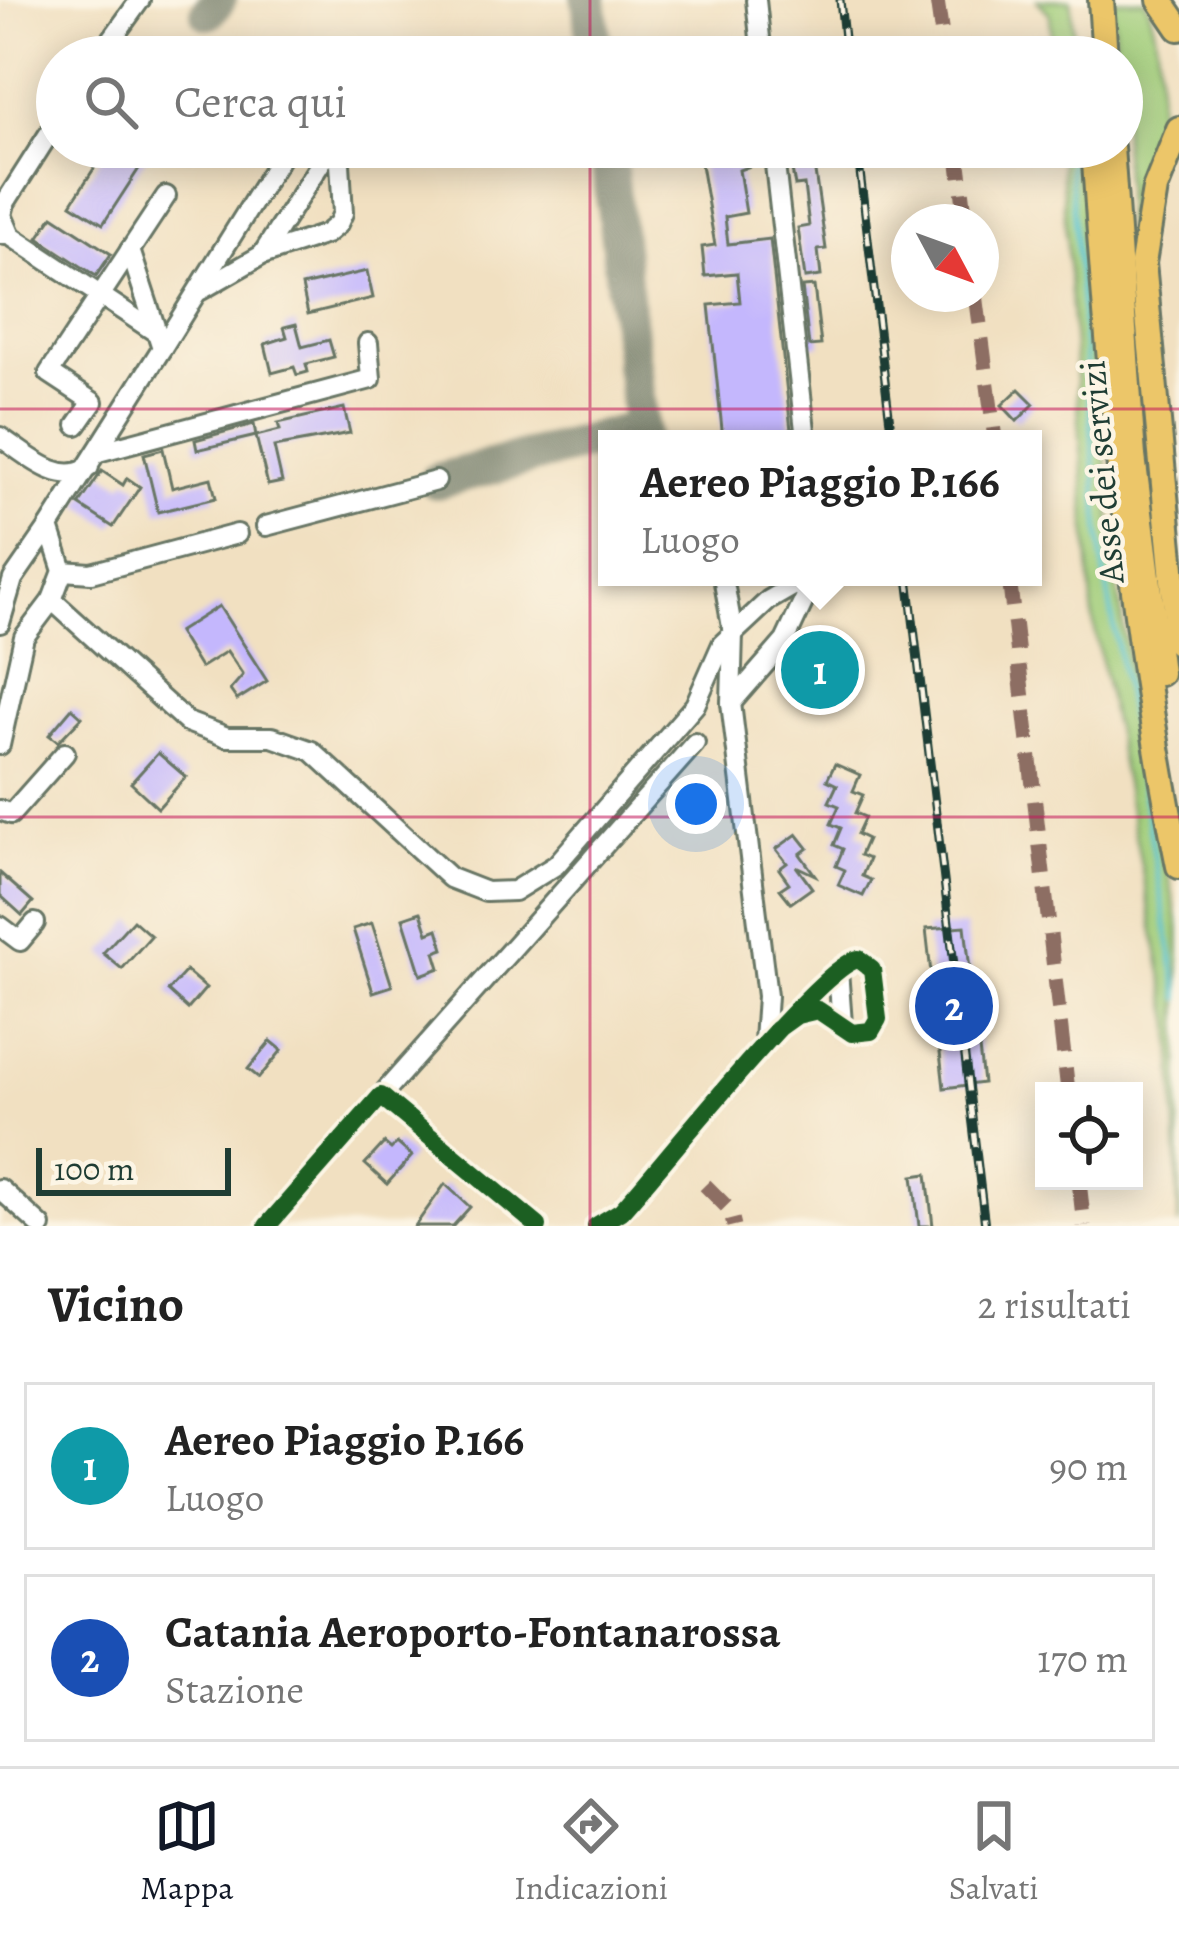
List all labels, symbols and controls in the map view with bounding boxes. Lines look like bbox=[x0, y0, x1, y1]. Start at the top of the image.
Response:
search box bbox=[36, 36, 1143, 168]
icon: search bbox=[78, 69, 144, 135]
text: Cerca qui bbox=[174, 71, 347, 133]
north arrow bbox=[891, 204, 999, 312]
street label: Asse dei servizi bbox=[1067, 358, 1136, 587]
popup bbox=[598, 430, 1042, 586]
text: Aereo Piaggio P.166 bbox=[640, 451, 1000, 513]
text: Luogo bbox=[640, 513, 740, 566]
pin: 1 bbox=[781, 625, 859, 715]
your location bbox=[666, 774, 726, 834]
pin: 2 bbox=[915, 961, 993, 1051]
map controls bbox=[1035, 1082, 1143, 1190]
button: locate bbox=[1035, 1082, 1143, 1190]
scale bar bbox=[36, 1142, 231, 1195]
text: 100 m bbox=[54, 1146, 134, 1191]
text: Vicino bbox=[48, 1269, 184, 1339]
text: 2 risultati bbox=[978, 1278, 1131, 1331]
text: Aereo Piaggio P.166 bbox=[165, 1409, 524, 1471]
text: 1 bbox=[83, 1440, 97, 1493]
text: 90 m bbox=[1049, 1440, 1128, 1493]
text: Luogo bbox=[165, 1471, 264, 1524]
text: Catania Aeroporto-Fontanarossa bbox=[165, 1601, 781, 1663]
text: 2 bbox=[81, 1632, 99, 1685]
text: 170 m bbox=[1037, 1632, 1128, 1685]
text: Stazione bbox=[165, 1663, 304, 1716]
tab: Mappa bbox=[140, 1793, 234, 1910]
tab: Indicazioni bbox=[514, 1793, 668, 1910]
tab: Salvati bbox=[949, 1793, 1039, 1910]

